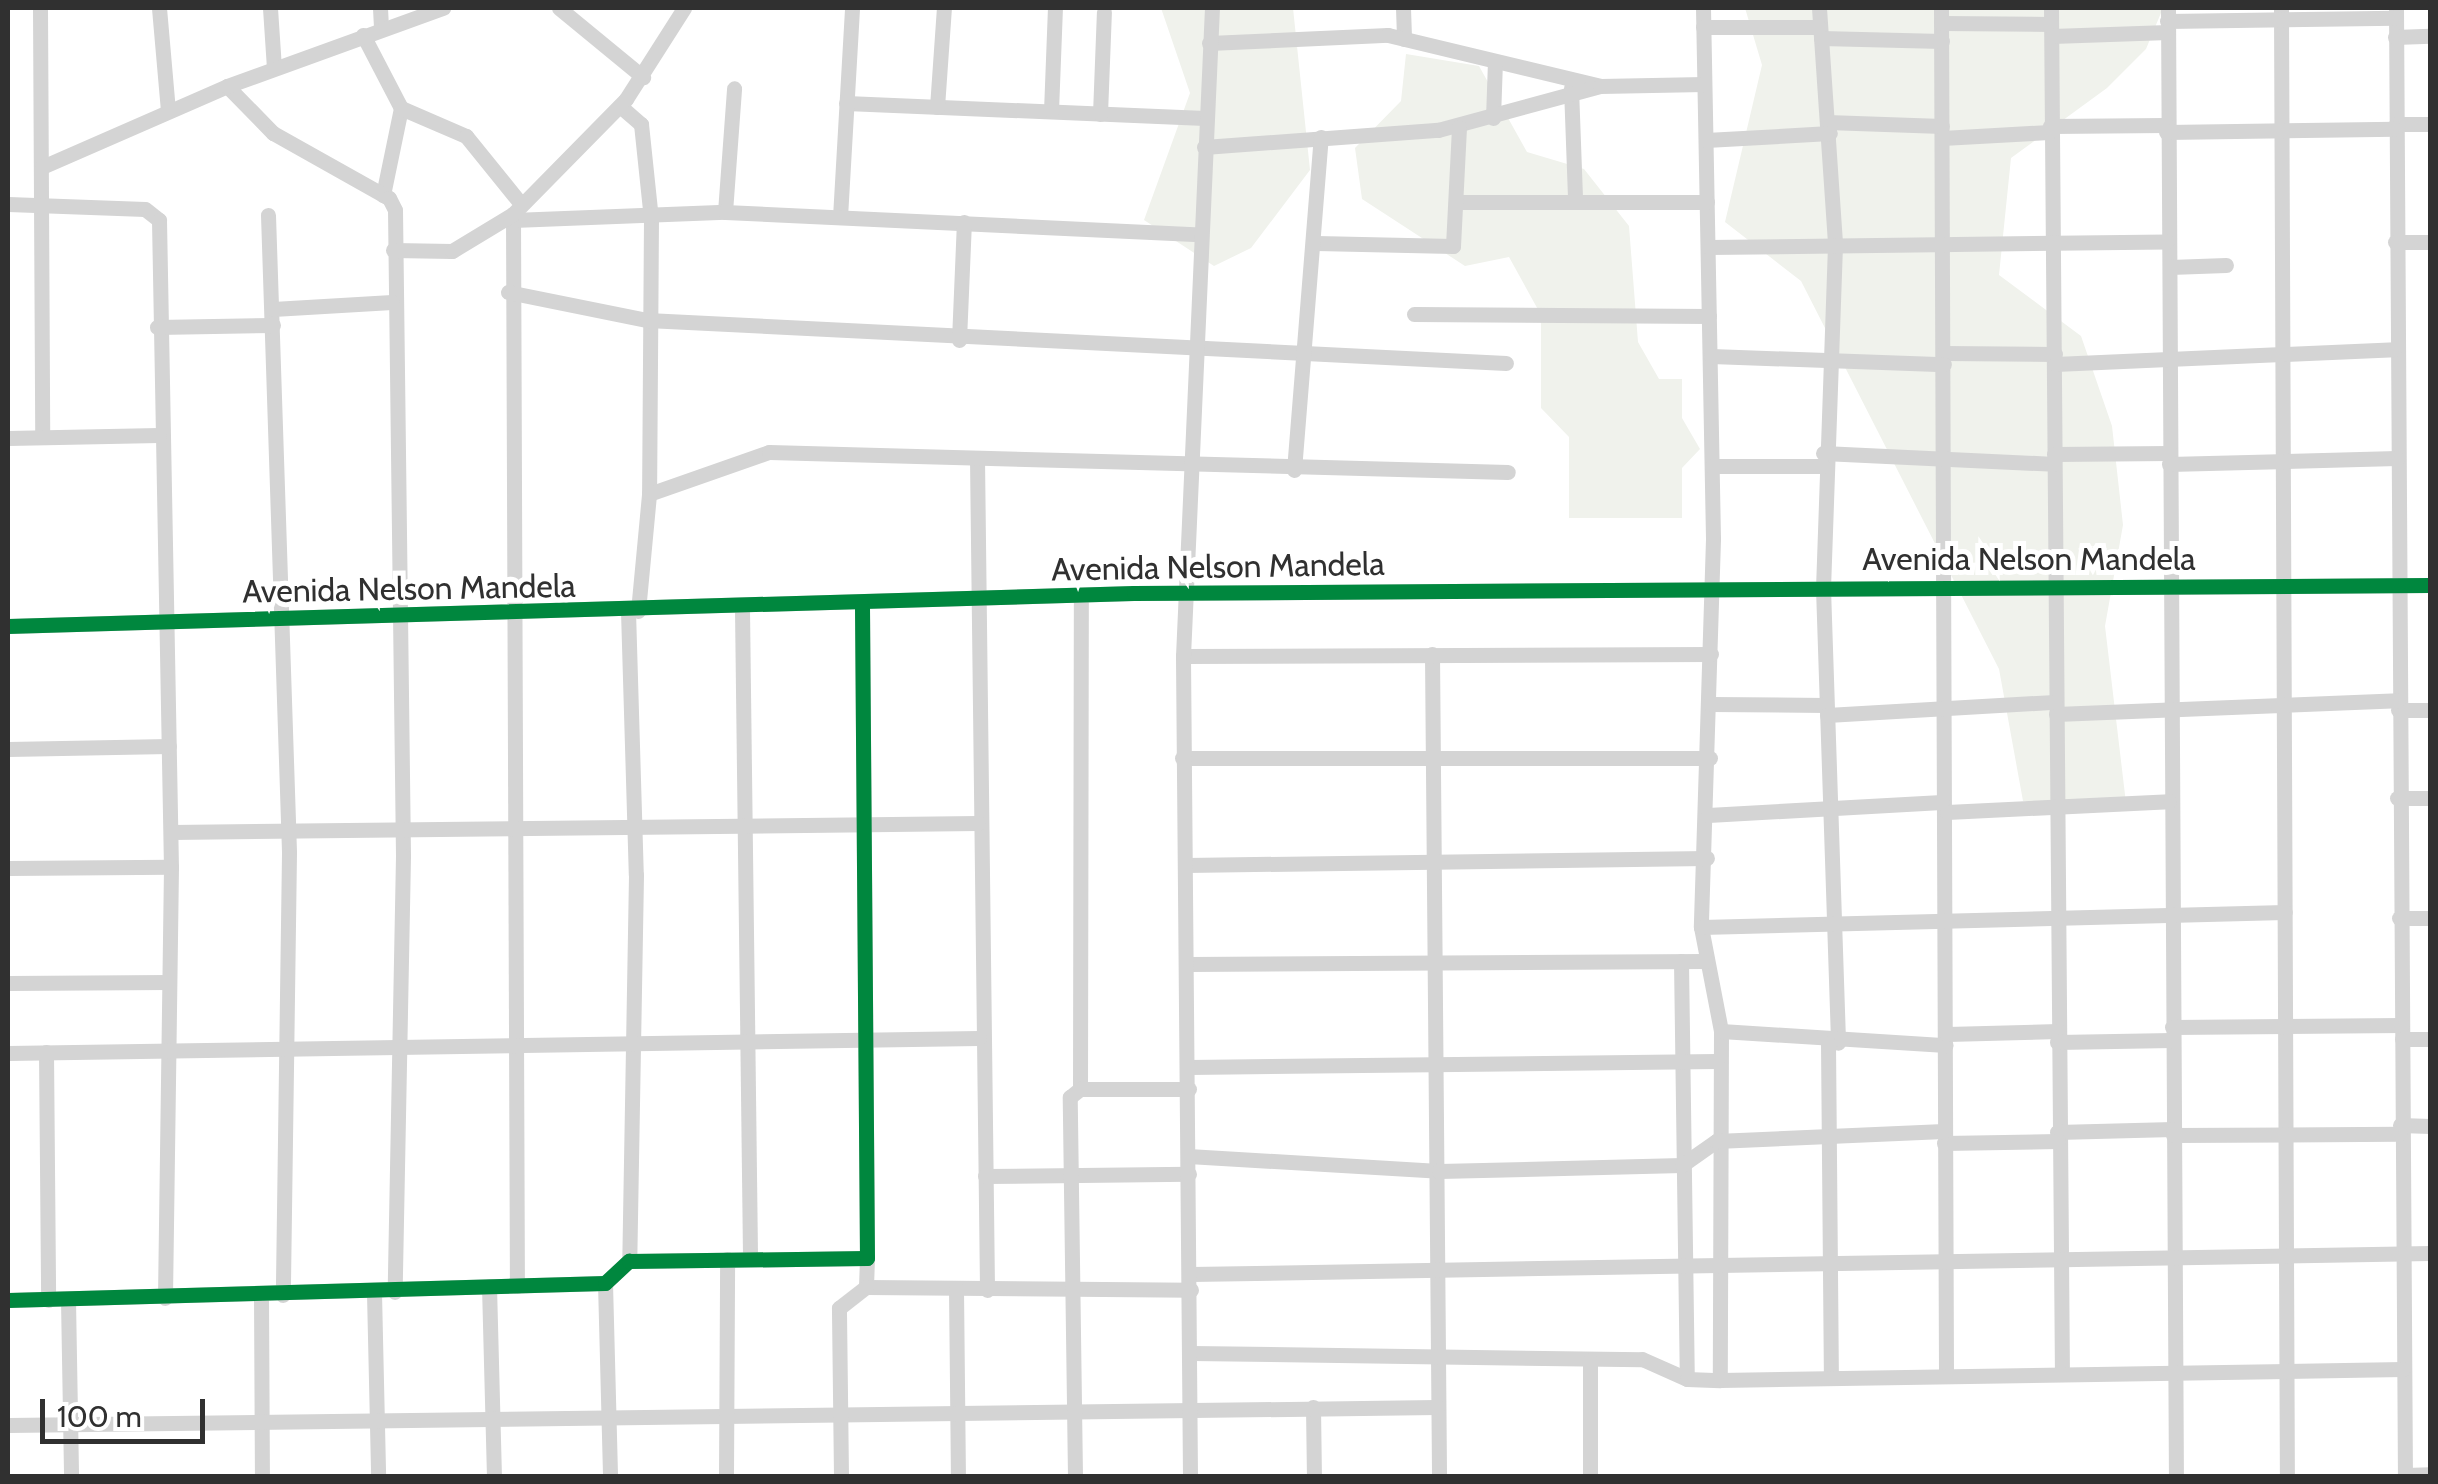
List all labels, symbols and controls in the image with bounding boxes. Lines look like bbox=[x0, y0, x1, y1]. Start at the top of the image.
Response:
street label: Avenida Nelson Mandela bbox=[1862, 540, 2196, 578]
street label: Avenida Nelson Mandela bbox=[1051, 545, 1385, 589]
street label: Avenida Nelson Mandela bbox=[242, 567, 576, 611]
scale bar bbox=[45, 1379, 210, 1441]
text: 100 m bbox=[57, 1398, 142, 1435]

